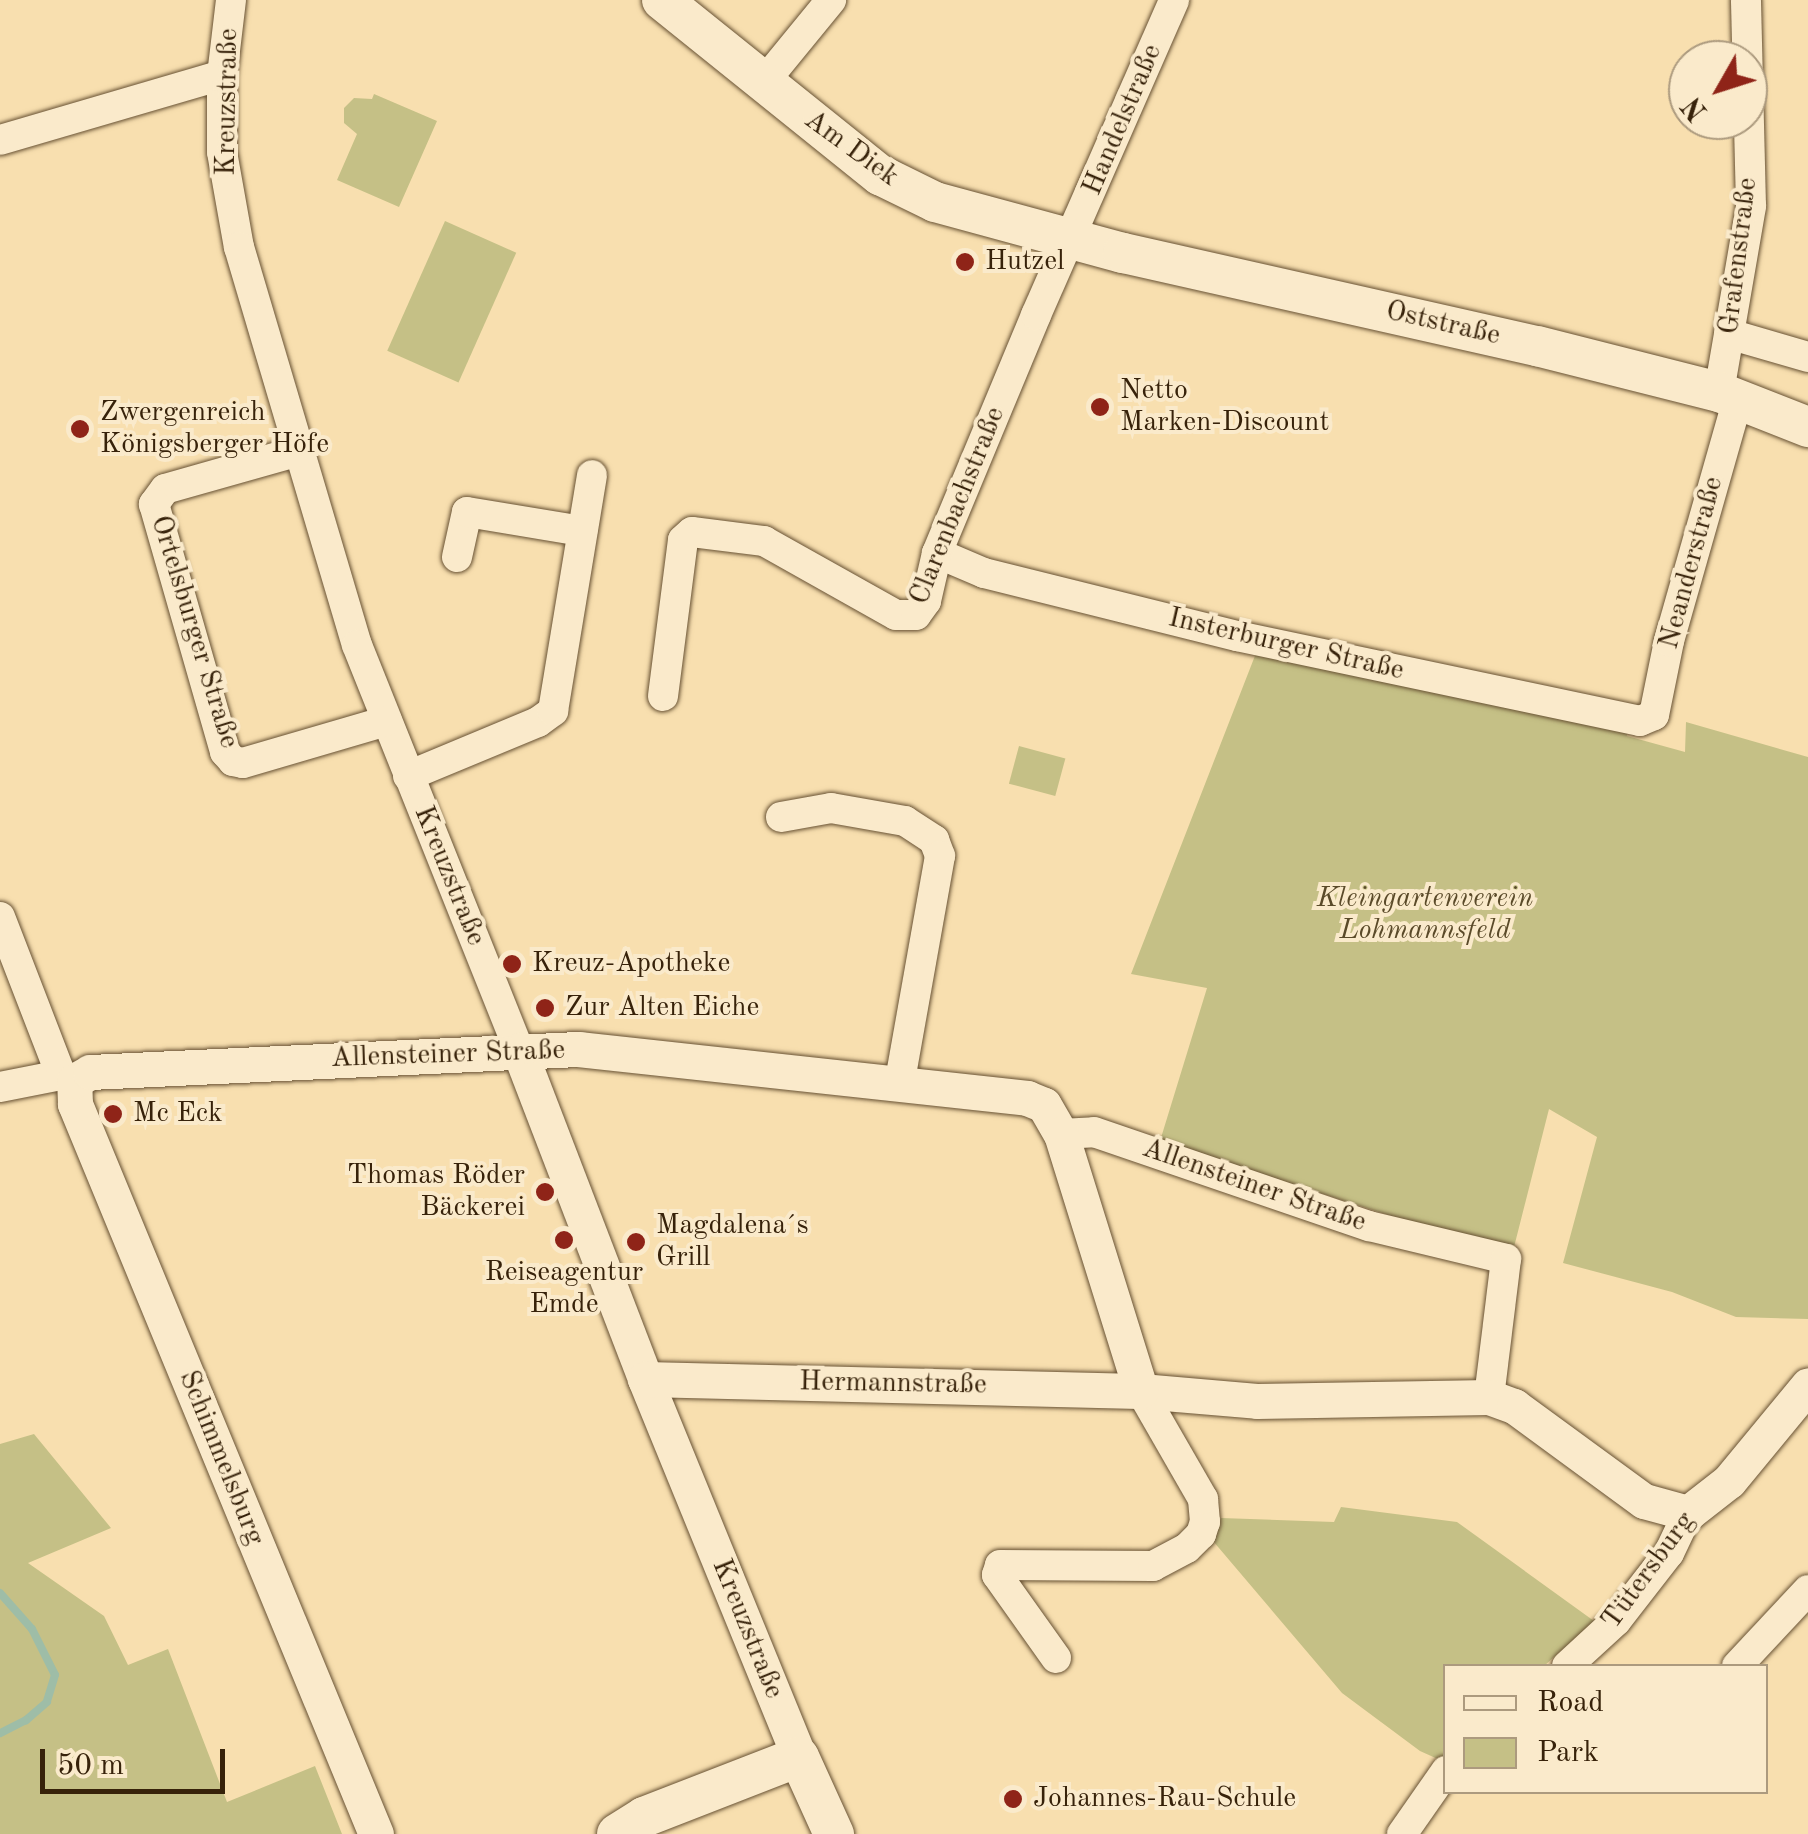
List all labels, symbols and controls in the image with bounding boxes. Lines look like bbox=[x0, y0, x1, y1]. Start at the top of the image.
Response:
street label: Kreuzstraße bbox=[210, 28, 246, 176]
street label: Handelstraße bbox=[1076, 39, 1170, 201]
north arrow bbox=[1668, 40, 1768, 140]
text: N bbox=[1679, 90, 1714, 125]
street label: Am Diek bbox=[797, 104, 905, 194]
street label: Grafenstraße bbox=[1713, 176, 1765, 336]
place label: Hutzel bbox=[985, 245, 1065, 279]
marker: Hutzel bbox=[954, 251, 976, 273]
street label: Oststraße bbox=[1383, 295, 1503, 353]
place label: Netto Marken-Discount bbox=[1120, 374, 1329, 440]
place label: Zwergenreich Königsberger Höfe bbox=[100, 396, 329, 462]
marker: Netto Marken-Discount bbox=[1089, 396, 1111, 418]
street label: Clarenbachstraße bbox=[903, 402, 1013, 610]
marker: Zwergenreich Königsberger Höfe bbox=[69, 418, 91, 440]
street label: Neanderstraße bbox=[1653, 473, 1731, 653]
street label: Ortelsburger Straße bbox=[143, 512, 245, 752]
street label: Insterburger Straße bbox=[1165, 602, 1407, 688]
street label: Kreuzstraße bbox=[406, 801, 492, 951]
park label: Kleingartenverein Lohmannsfeld bbox=[1317, 882, 1533, 948]
place label: Kreuz-Apotheke bbox=[532, 947, 730, 981]
marker: Kreuz-Apotheke bbox=[501, 953, 523, 975]
place label: Zur Alten Eiche bbox=[565, 991, 759, 1025]
marker: Zur Alten Eiche bbox=[534, 997, 556, 1019]
street label: Allensteiner Straße bbox=[330, 1034, 566, 1076]
place label: Mc Eck bbox=[133, 1097, 223, 1131]
marker: Mc Eck bbox=[102, 1103, 124, 1125]
street label: Allensteiner Straße bbox=[1138, 1132, 1370, 1240]
place label: Thomas Röder Bäckerei bbox=[347, 1159, 525, 1225]
marker: Thomas Röder Bäckerei bbox=[534, 1181, 556, 1203]
place label: Magdalena´s Grill bbox=[656, 1209, 809, 1275]
marker: Reiseagentur Emde bbox=[553, 1229, 575, 1251]
marker: Magdalena´s Grill bbox=[625, 1231, 647, 1253]
place label: Reiseagentur Emde bbox=[485, 1256, 643, 1322]
street label: Schimmelsburg bbox=[171, 1366, 271, 1550]
street label: Hermannstraße bbox=[799, 1366, 987, 1402]
street label: Tütersburg bbox=[1595, 1506, 1703, 1636]
street label: Kreuzstraße bbox=[704, 1554, 790, 1704]
legend bbox=[1443, 1664, 1768, 1794]
text: Road bbox=[1537, 1688, 1604, 1718]
scale bar bbox=[45, 1729, 230, 1791]
text: Park bbox=[1537, 1738, 1599, 1768]
text: 50 m bbox=[57, 1751, 124, 1781]
place label: Johannes-Rau-Schule bbox=[1033, 1782, 1296, 1816]
marker: Johannes-Rau-Schule bbox=[1002, 1788, 1024, 1810]

